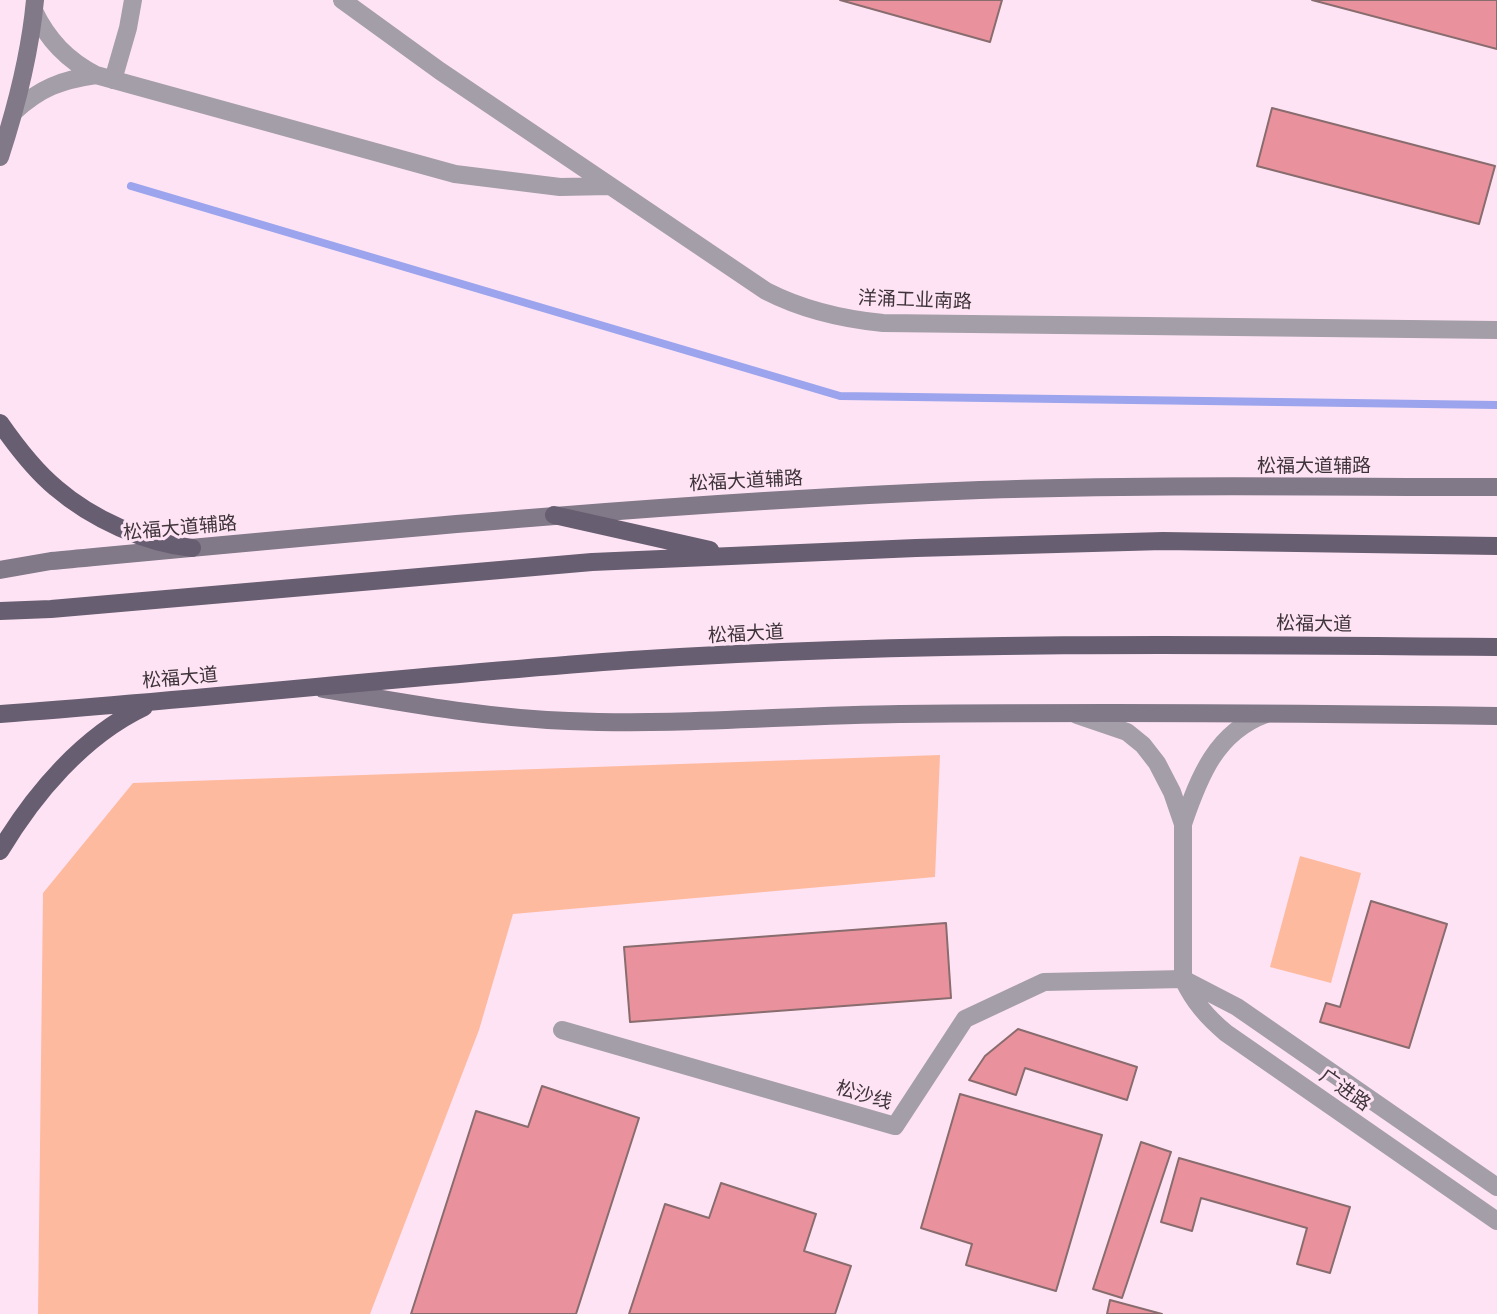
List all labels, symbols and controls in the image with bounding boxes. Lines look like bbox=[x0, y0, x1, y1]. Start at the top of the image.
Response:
street label: 洋涌工业南路 bbox=[858, 287, 972, 313]
street label: 松福大道辅路 bbox=[1257, 455, 1371, 477]
street label: 松福大道辅路 bbox=[688, 467, 804, 495]
street label: 松福大道辅路 bbox=[122, 512, 238, 544]
street label: 松福大道 bbox=[1276, 612, 1352, 636]
street label: 松福大道 bbox=[707, 621, 785, 647]
street label: 松福大道 bbox=[141, 663, 219, 693]
street label: 广进路 bbox=[1315, 1064, 1375, 1116]
street label: 松沙线 bbox=[833, 1076, 895, 1114]

